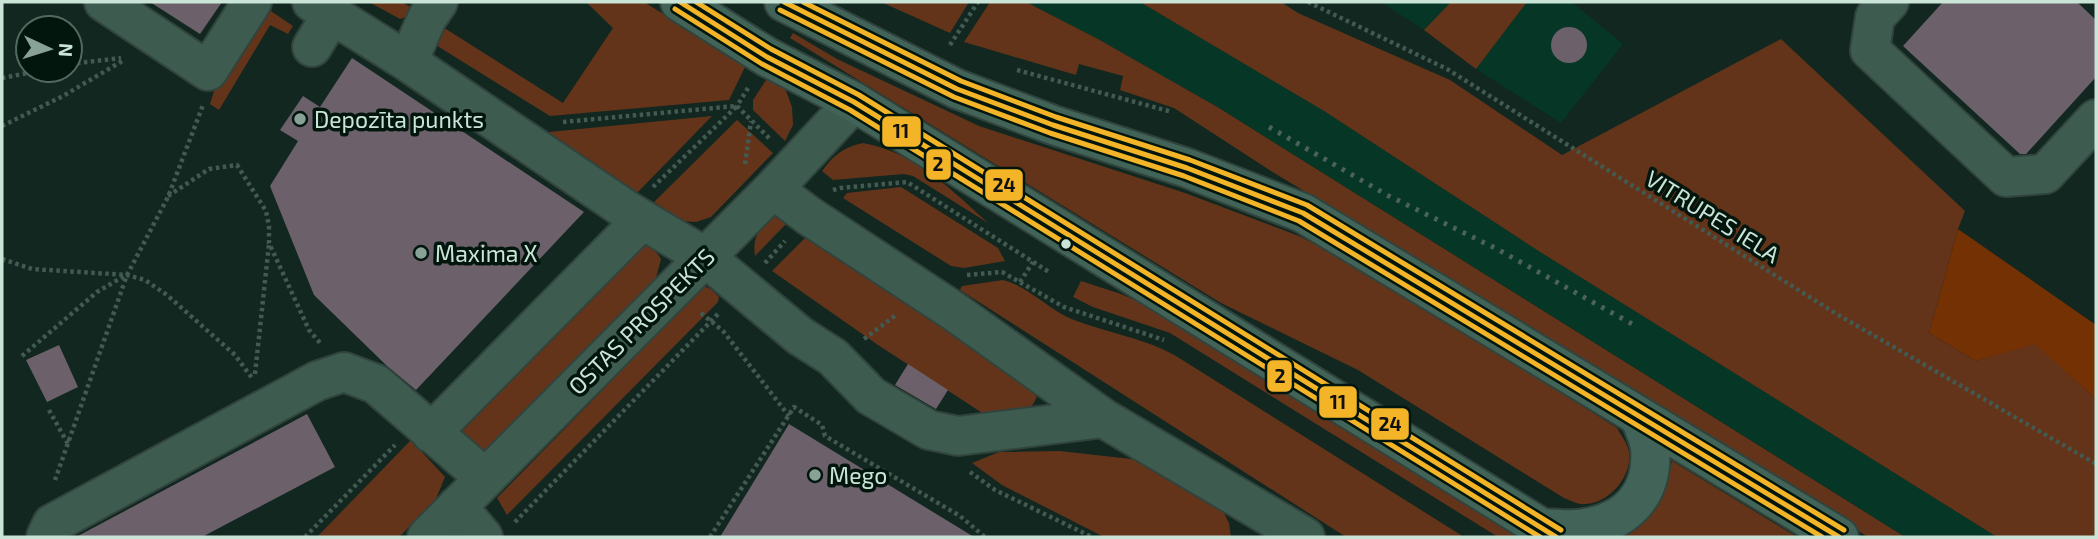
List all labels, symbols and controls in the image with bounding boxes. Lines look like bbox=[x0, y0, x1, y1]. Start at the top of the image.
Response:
north arrow bbox=[14, 14, 84, 84]
text: N bbox=[55, 43, 78, 58]
place label: Depozīta punkts bbox=[314, 105, 484, 133]
marker: Depozīta punkts bbox=[292, 111, 308, 127]
line badge: 11 bbox=[881, 115, 922, 148]
text: 11 bbox=[893, 119, 909, 142]
line badge: 2 bbox=[925, 148, 952, 181]
text: 2 bbox=[932, 152, 944, 175]
street label: VITRUPES IELA bbox=[1641, 164, 1786, 269]
line badge: 24 bbox=[984, 168, 1024, 202]
text: 24 bbox=[992, 173, 1016, 196]
unlabelled marker bbox=[1059, 237, 1073, 251]
place label: Maxima X bbox=[435, 239, 538, 267]
street label: OSTAS PROSPEKTS bbox=[562, 242, 720, 400]
marker: Maxima X bbox=[413, 245, 429, 261]
line badge: 2 bbox=[1266, 359, 1293, 393]
text: 2 bbox=[1274, 364, 1286, 387]
line badge: 11 bbox=[1318, 385, 1358, 419]
text: 11 bbox=[1330, 390, 1346, 413]
line badge: 24 bbox=[1370, 407, 1410, 441]
text: 24 bbox=[1378, 412, 1402, 435]
place label: Mego bbox=[829, 461, 887, 489]
marker: Mego bbox=[807, 467, 823, 483]

